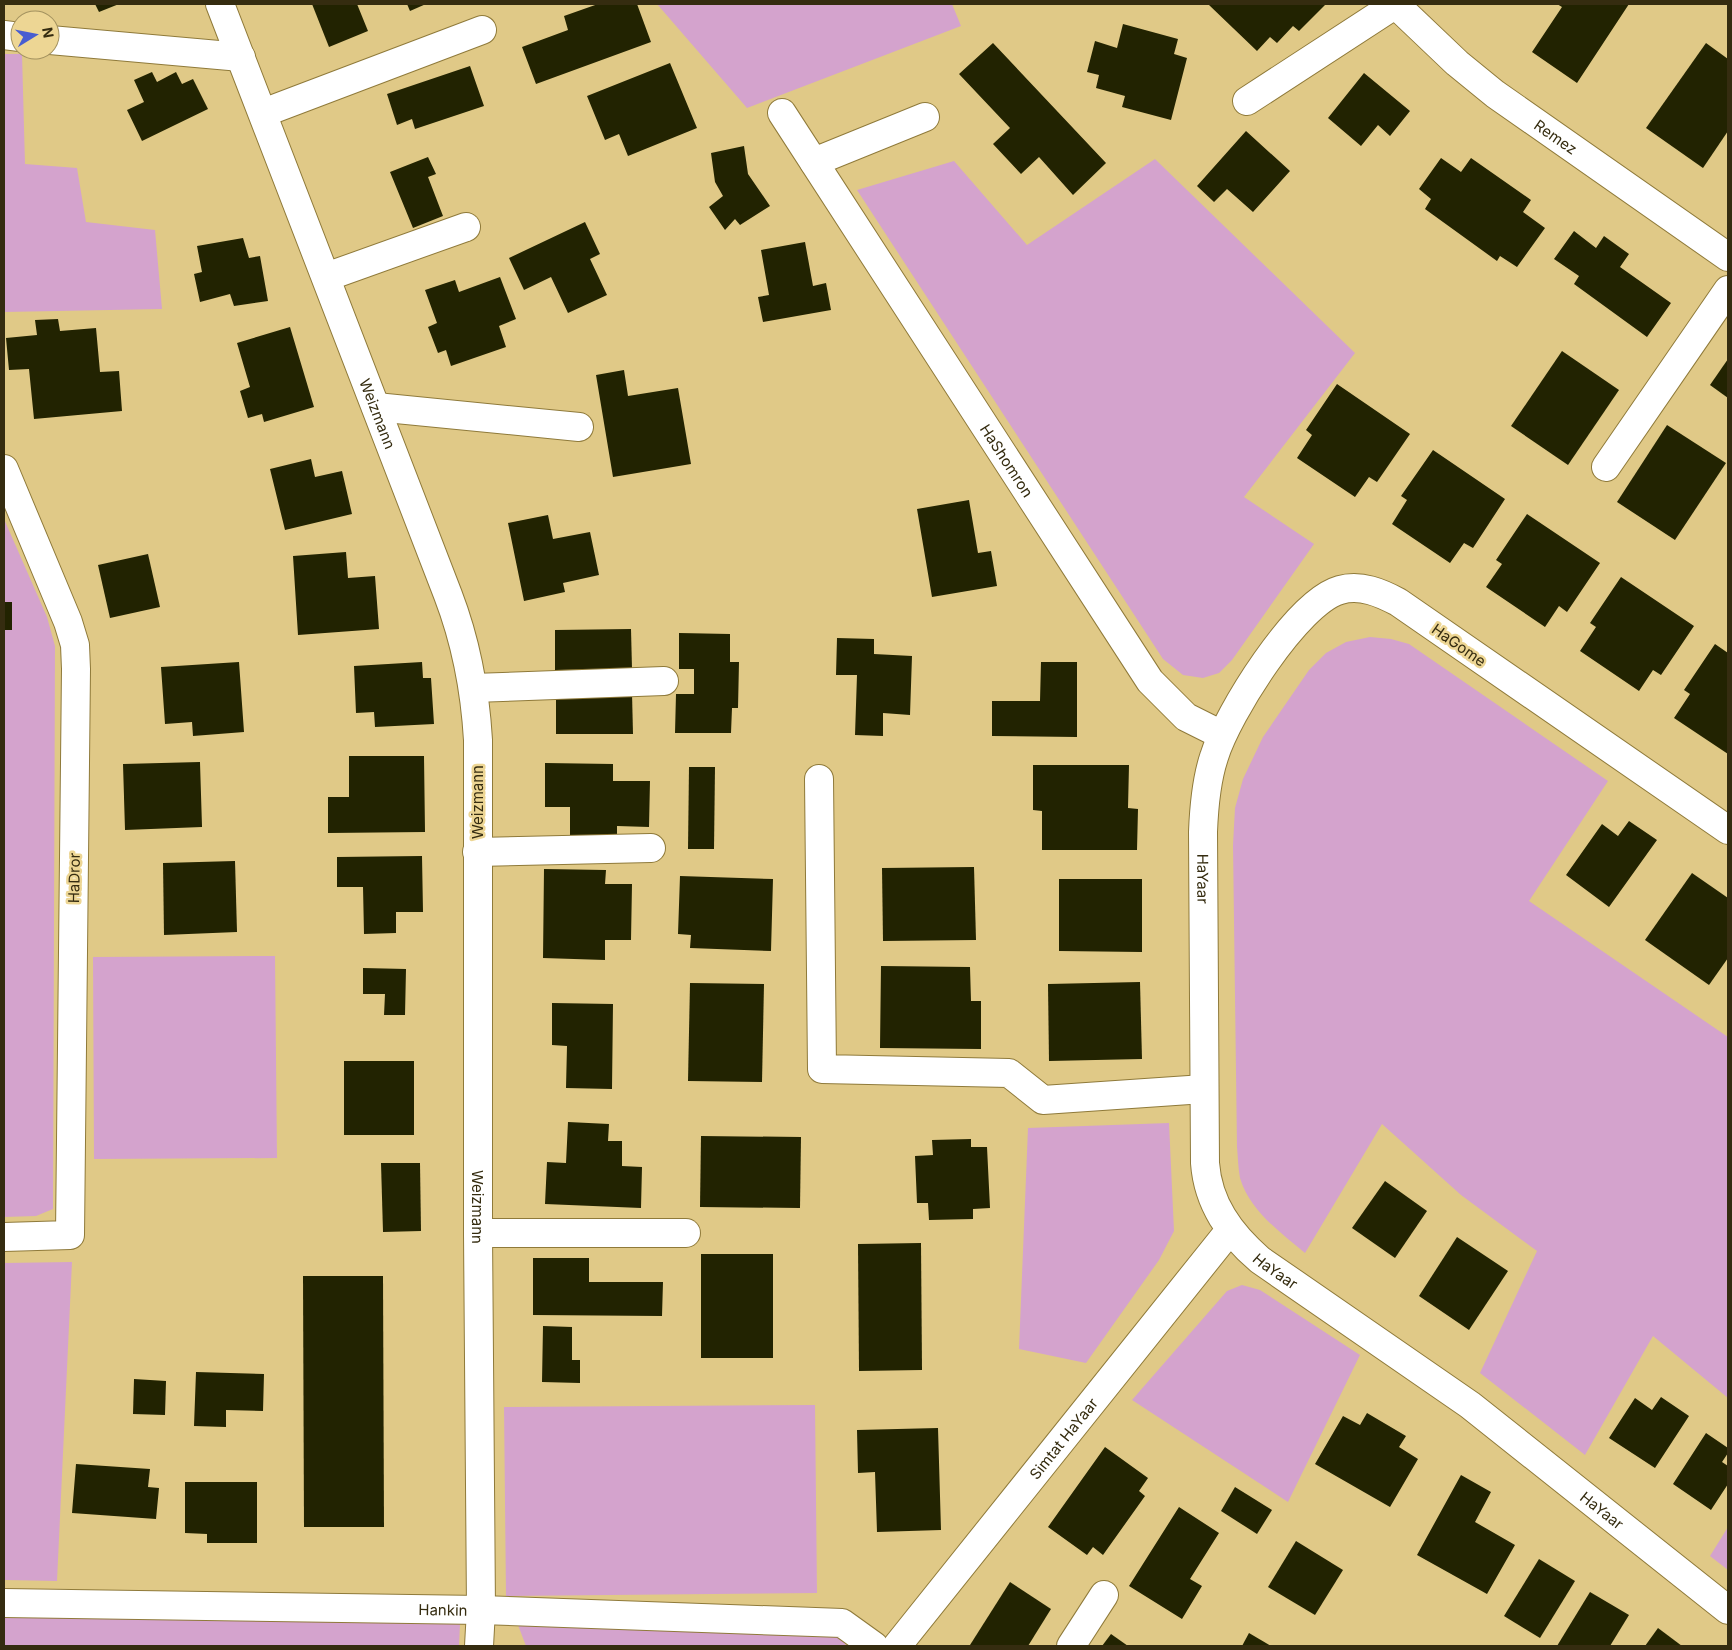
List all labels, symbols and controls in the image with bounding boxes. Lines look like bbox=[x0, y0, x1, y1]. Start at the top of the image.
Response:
north arrow bbox=[10, 10, 60, 60]
text: N bbox=[39, 26, 58, 39]
street label: Remez bbox=[1531, 115, 1581, 158]
street label: Weizmann bbox=[356, 376, 400, 452]
street label: HaShomron bbox=[976, 420, 1038, 501]
street label: HaGome bbox=[1428, 620, 1490, 670]
street label: Weizmann bbox=[468, 765, 487, 839]
street label: HaDror bbox=[64, 852, 84, 903]
street label: HaYaar bbox=[1194, 854, 1213, 904]
street label: Weizmann bbox=[469, 1170, 488, 1244]
street label: HaYaar bbox=[1249, 1249, 1302, 1293]
street label: Simtat HaYaar bbox=[1025, 1393, 1102, 1483]
street label: HaYaar bbox=[1577, 1487, 1628, 1533]
street label: Hankin bbox=[418, 1600, 468, 1619]

